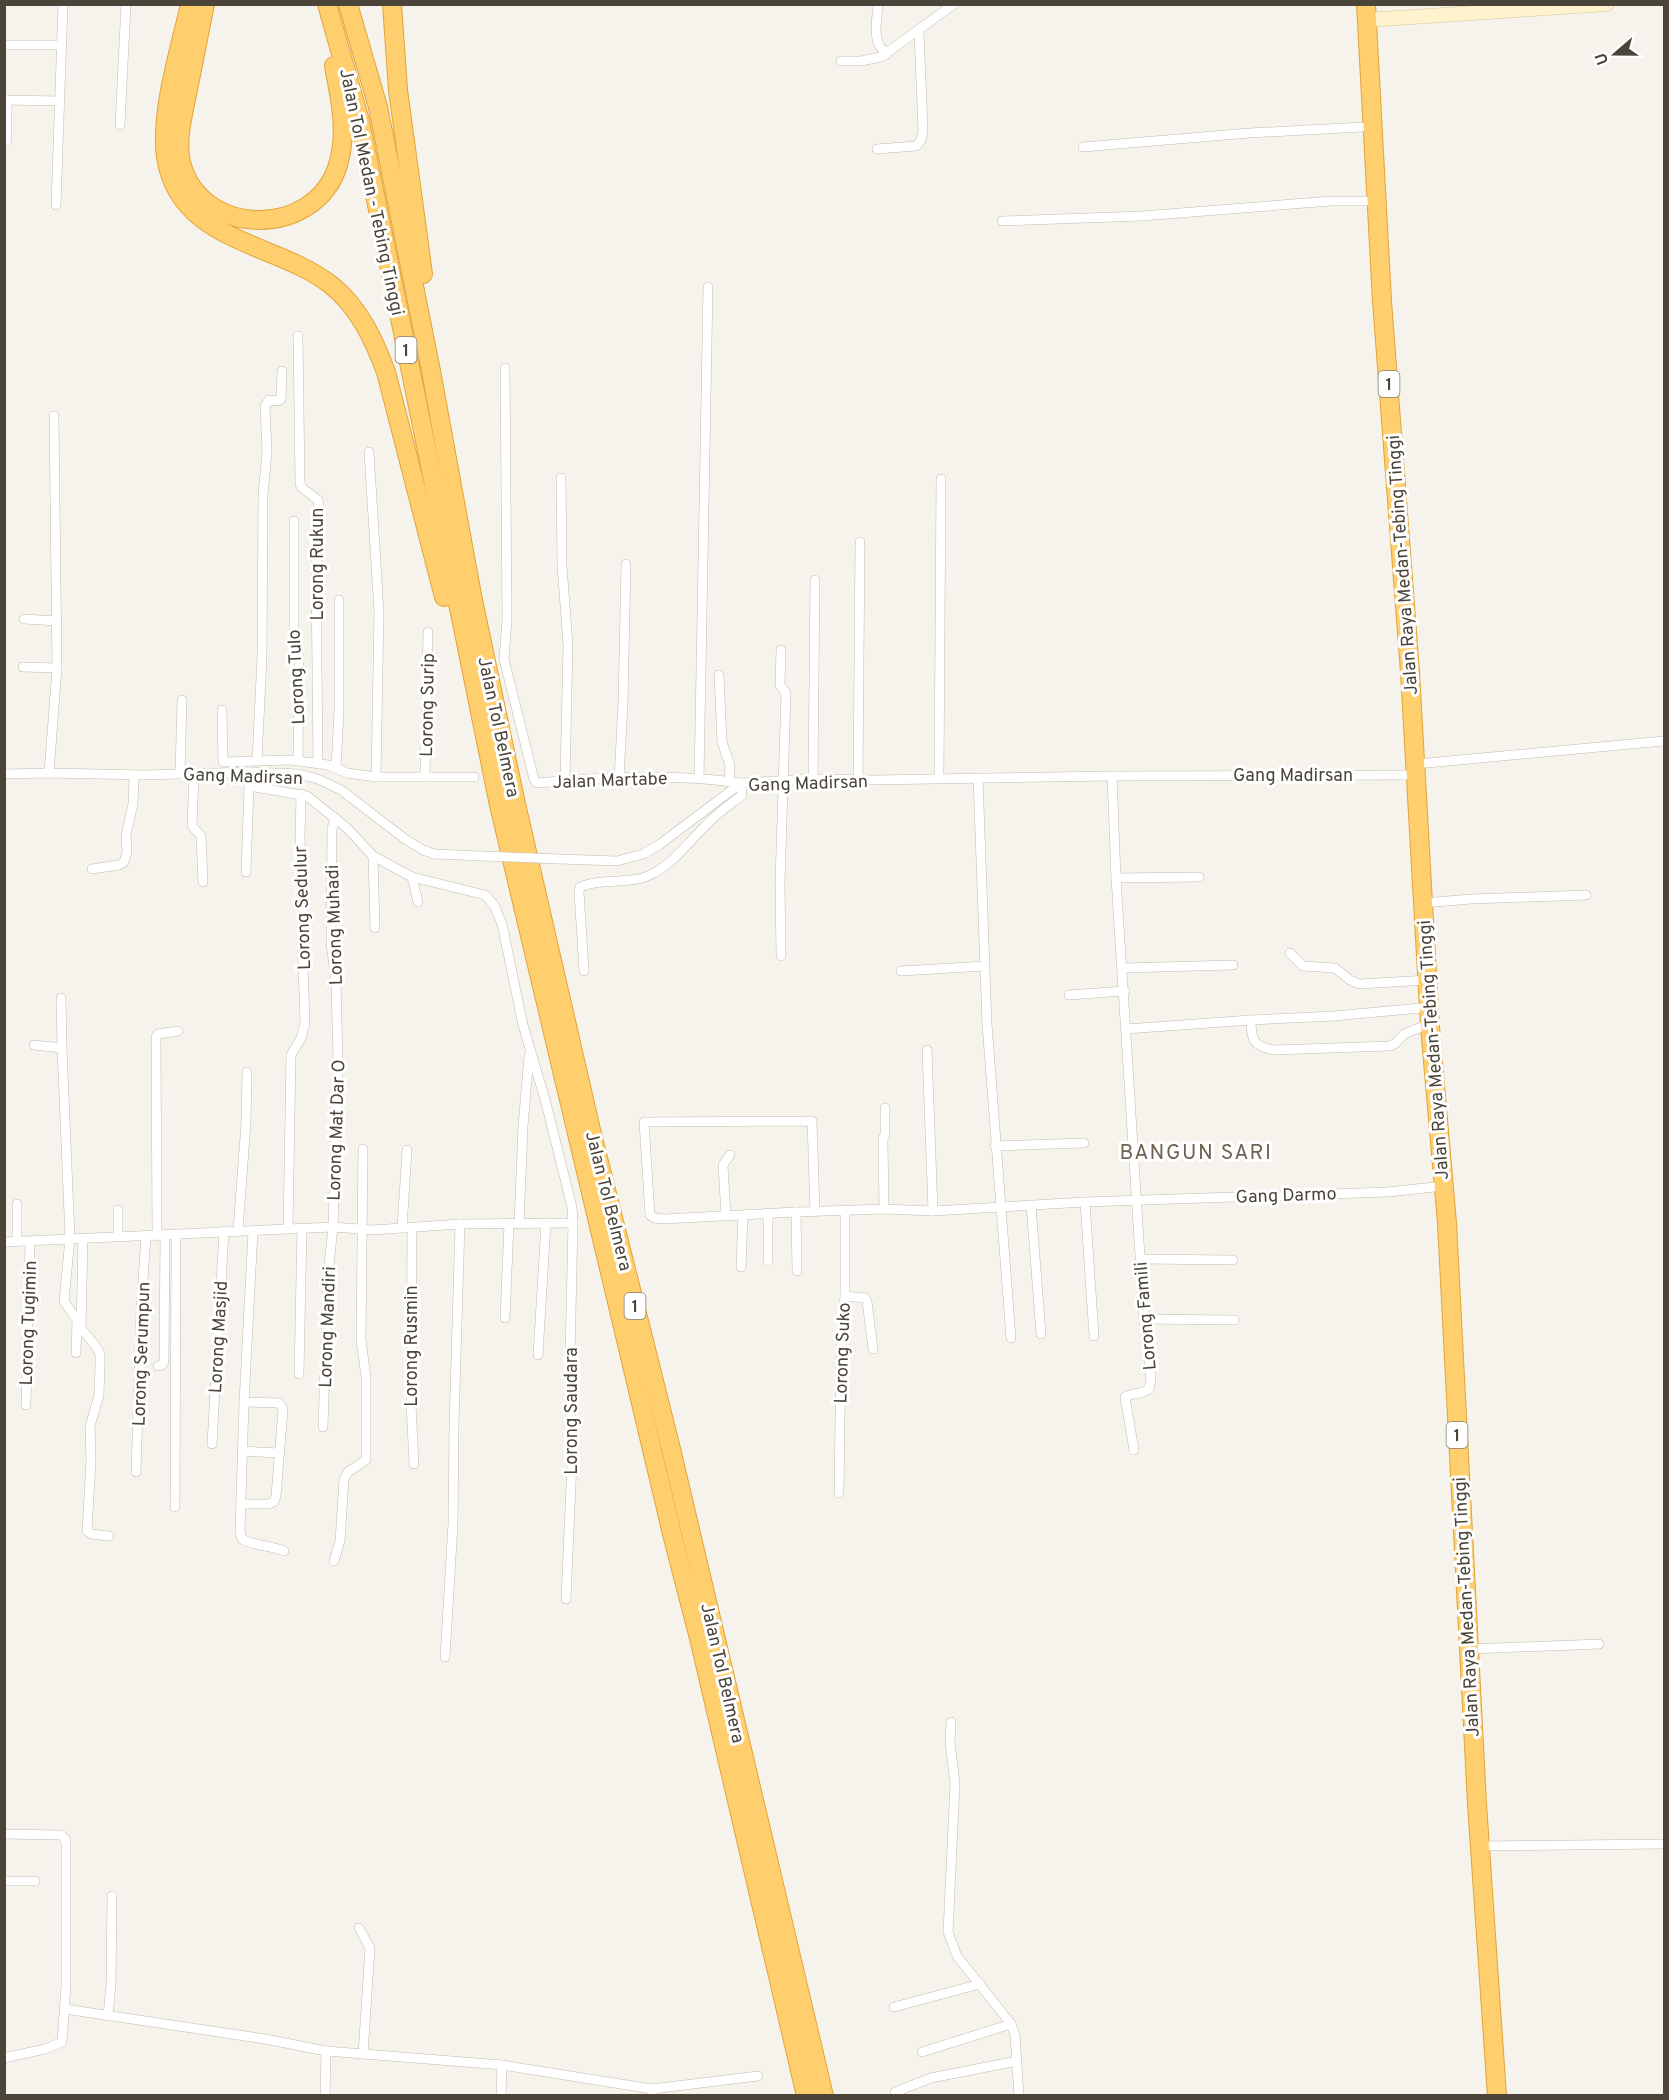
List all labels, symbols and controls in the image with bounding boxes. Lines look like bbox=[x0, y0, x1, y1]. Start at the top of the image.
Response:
north arrow bbox=[1585, 24, 1645, 84]
text: U bbox=[1591, 50, 1614, 67]
street label: Jalan Tol Medan - Tebing Tinggi bbox=[333, 67, 408, 318]
road number: 1 bbox=[396, 337, 416, 363]
road number: 1 bbox=[1378, 371, 1400, 397]
street label: Jalan Raya Medan-Tebing Tinggi bbox=[1383, 434, 1424, 696]
street label: Lorong Rukun bbox=[307, 508, 330, 620]
street label: Lorong Tulo bbox=[284, 629, 311, 725]
street label: Lorong Surip bbox=[416, 653, 441, 757]
street label: Jalan Tol Belmera bbox=[471, 655, 524, 800]
street label: Gang Madirsan bbox=[183, 764, 303, 791]
street label: Gang Madirsan bbox=[1233, 765, 1353, 788]
street label: Jalan Martabe bbox=[552, 768, 668, 795]
street label: Gang Madirsan bbox=[748, 771, 868, 798]
street label: Lorong Sedulur bbox=[290, 846, 317, 970]
street label: Lorong Muhadi bbox=[322, 864, 349, 986]
street label: Jalan Raya Medan-Tebing Tinggi bbox=[1414, 919, 1455, 1181]
street label: Lorong Mat Dar O bbox=[324, 1059, 351, 1201]
street label: Jalan Tol Belmera bbox=[579, 1129, 636, 1274]
district label: BANGUN SARI bbox=[1120, 1140, 1272, 1167]
street label: Gang Darmo bbox=[1235, 1183, 1337, 1210]
street label: Lorong Tugimin bbox=[16, 1260, 43, 1386]
street label: Lorong Famili bbox=[1130, 1261, 1163, 1371]
street label: Lorong Mandiri bbox=[315, 1266, 342, 1388]
street label: Lorong Masjid bbox=[205, 1280, 234, 1394]
street label: Lorong Serumpun bbox=[128, 1281, 157, 1427]
street label: Lorong Rusmin bbox=[401, 1285, 424, 1407]
road number: 1 bbox=[624, 1293, 646, 1319]
street label: Lorong Suko bbox=[830, 1302, 857, 1404]
street label: Lorong Saudara bbox=[561, 1347, 584, 1475]
road number: 1 bbox=[1446, 1422, 1468, 1448]
street label: Jalan Raya Medan-Tebing Tinggi bbox=[1449, 1476, 1486, 1738]
street label: Jalan Tol Belmera bbox=[694, 1601, 749, 1746]

